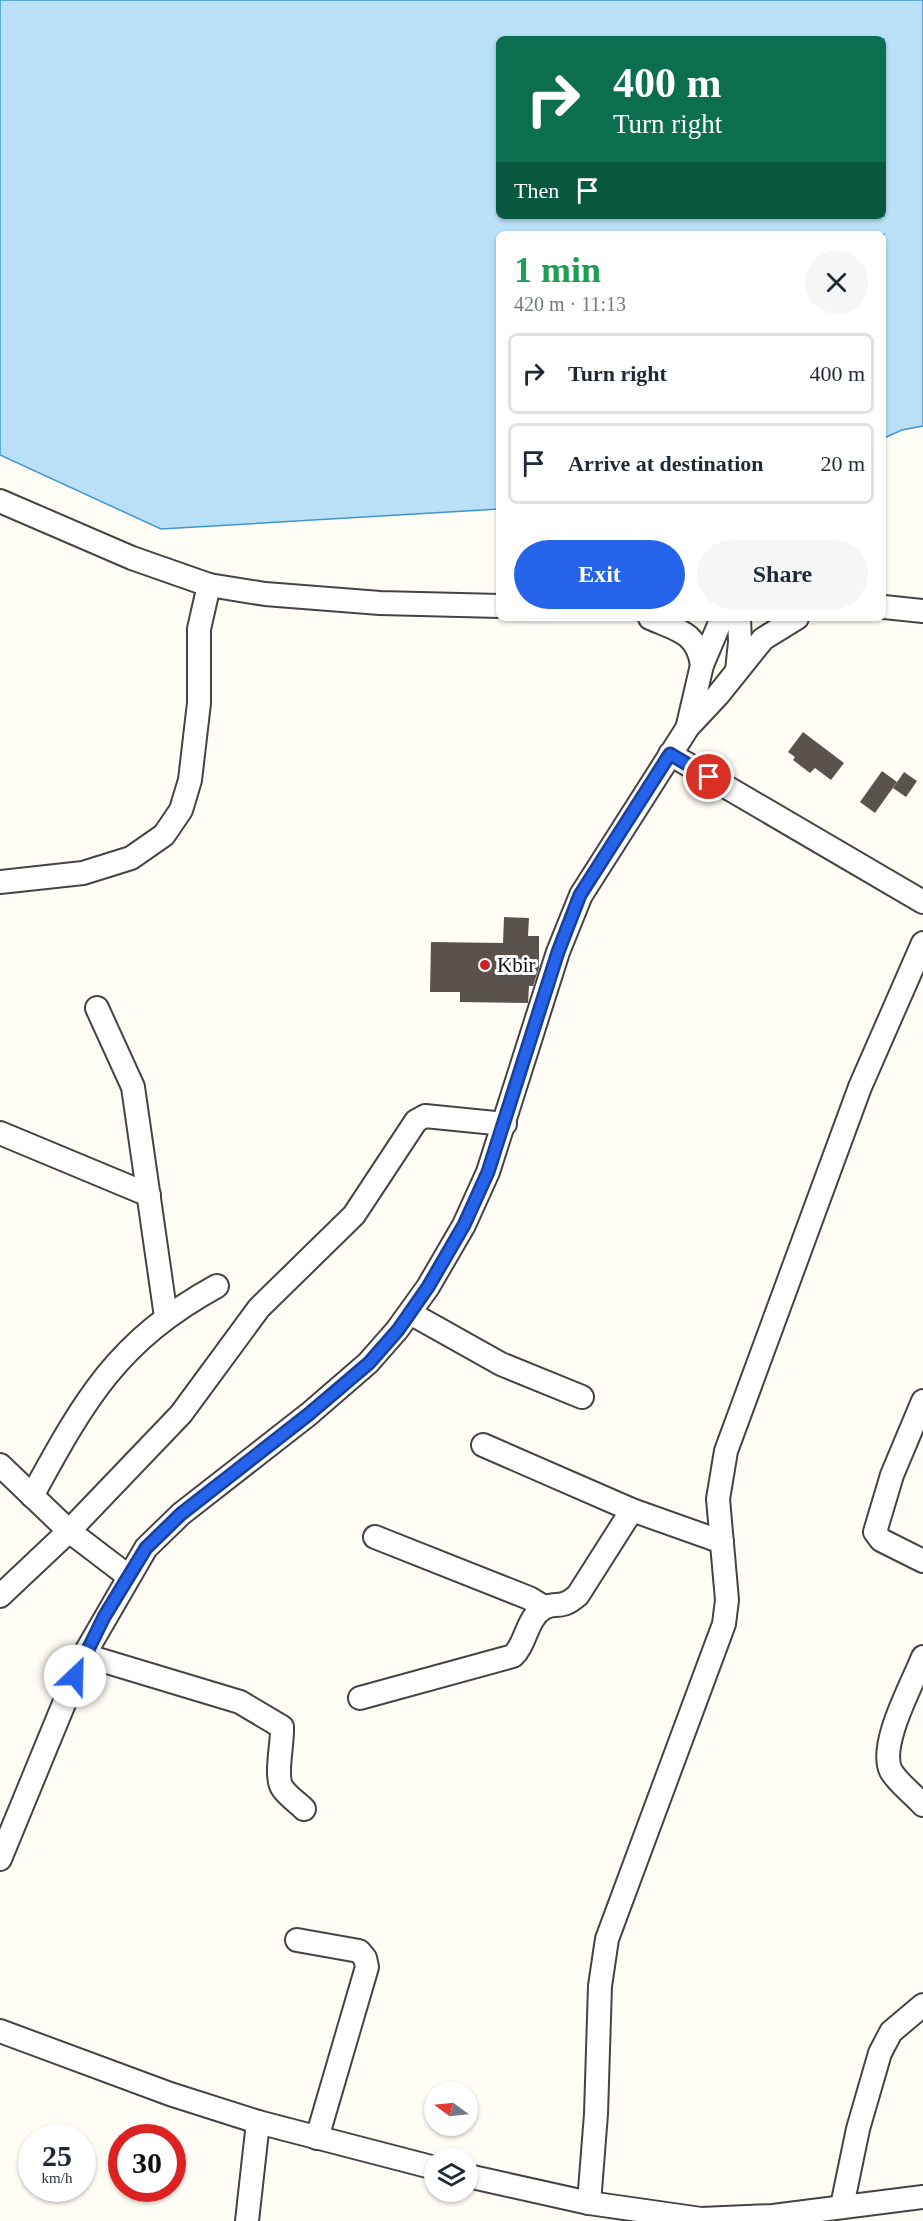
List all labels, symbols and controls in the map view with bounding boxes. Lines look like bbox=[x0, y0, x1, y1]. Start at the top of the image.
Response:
icon: right bbox=[514, 60, 592, 138]
text: 400 m bbox=[613, 60, 722, 106]
text: Turn right bbox=[613, 109, 722, 139]
icon: arrive bbox=[571, 174, 604, 207]
text: Then bbox=[514, 178, 559, 203]
text: 1 min bbox=[514, 250, 601, 290]
button: close bbox=[805, 251, 868, 314]
text: 420 m · 11:13 bbox=[514, 293, 626, 315]
icon: right bbox=[517, 357, 550, 390]
text: Turn right bbox=[568, 361, 667, 386]
text: 400 m bbox=[809, 361, 865, 386]
icon: arrive bbox=[517, 447, 550, 480]
text: Arrive at destination bbox=[568, 451, 764, 476]
text: 20 m bbox=[820, 451, 865, 476]
button: Exit bbox=[514, 540, 685, 609]
button: Share bbox=[697, 540, 868, 609]
pin bbox=[683, 751, 734, 802]
icon: arrive bbox=[692, 760, 725, 793]
place label: Kbir bbox=[497, 953, 536, 977]
marker: Kbir bbox=[478, 958, 492, 972]
position arrow bbox=[43, 1644, 107, 1708]
north arrow bbox=[424, 2082, 478, 2136]
map controls bbox=[424, 2082, 478, 2202]
speed limit sign: 30 bbox=[108, 2124, 186, 2202]
text: 25 bbox=[42, 2139, 72, 2172]
button: layers bbox=[424, 2148, 478, 2202]
text: km/h bbox=[42, 2170, 72, 2186]

